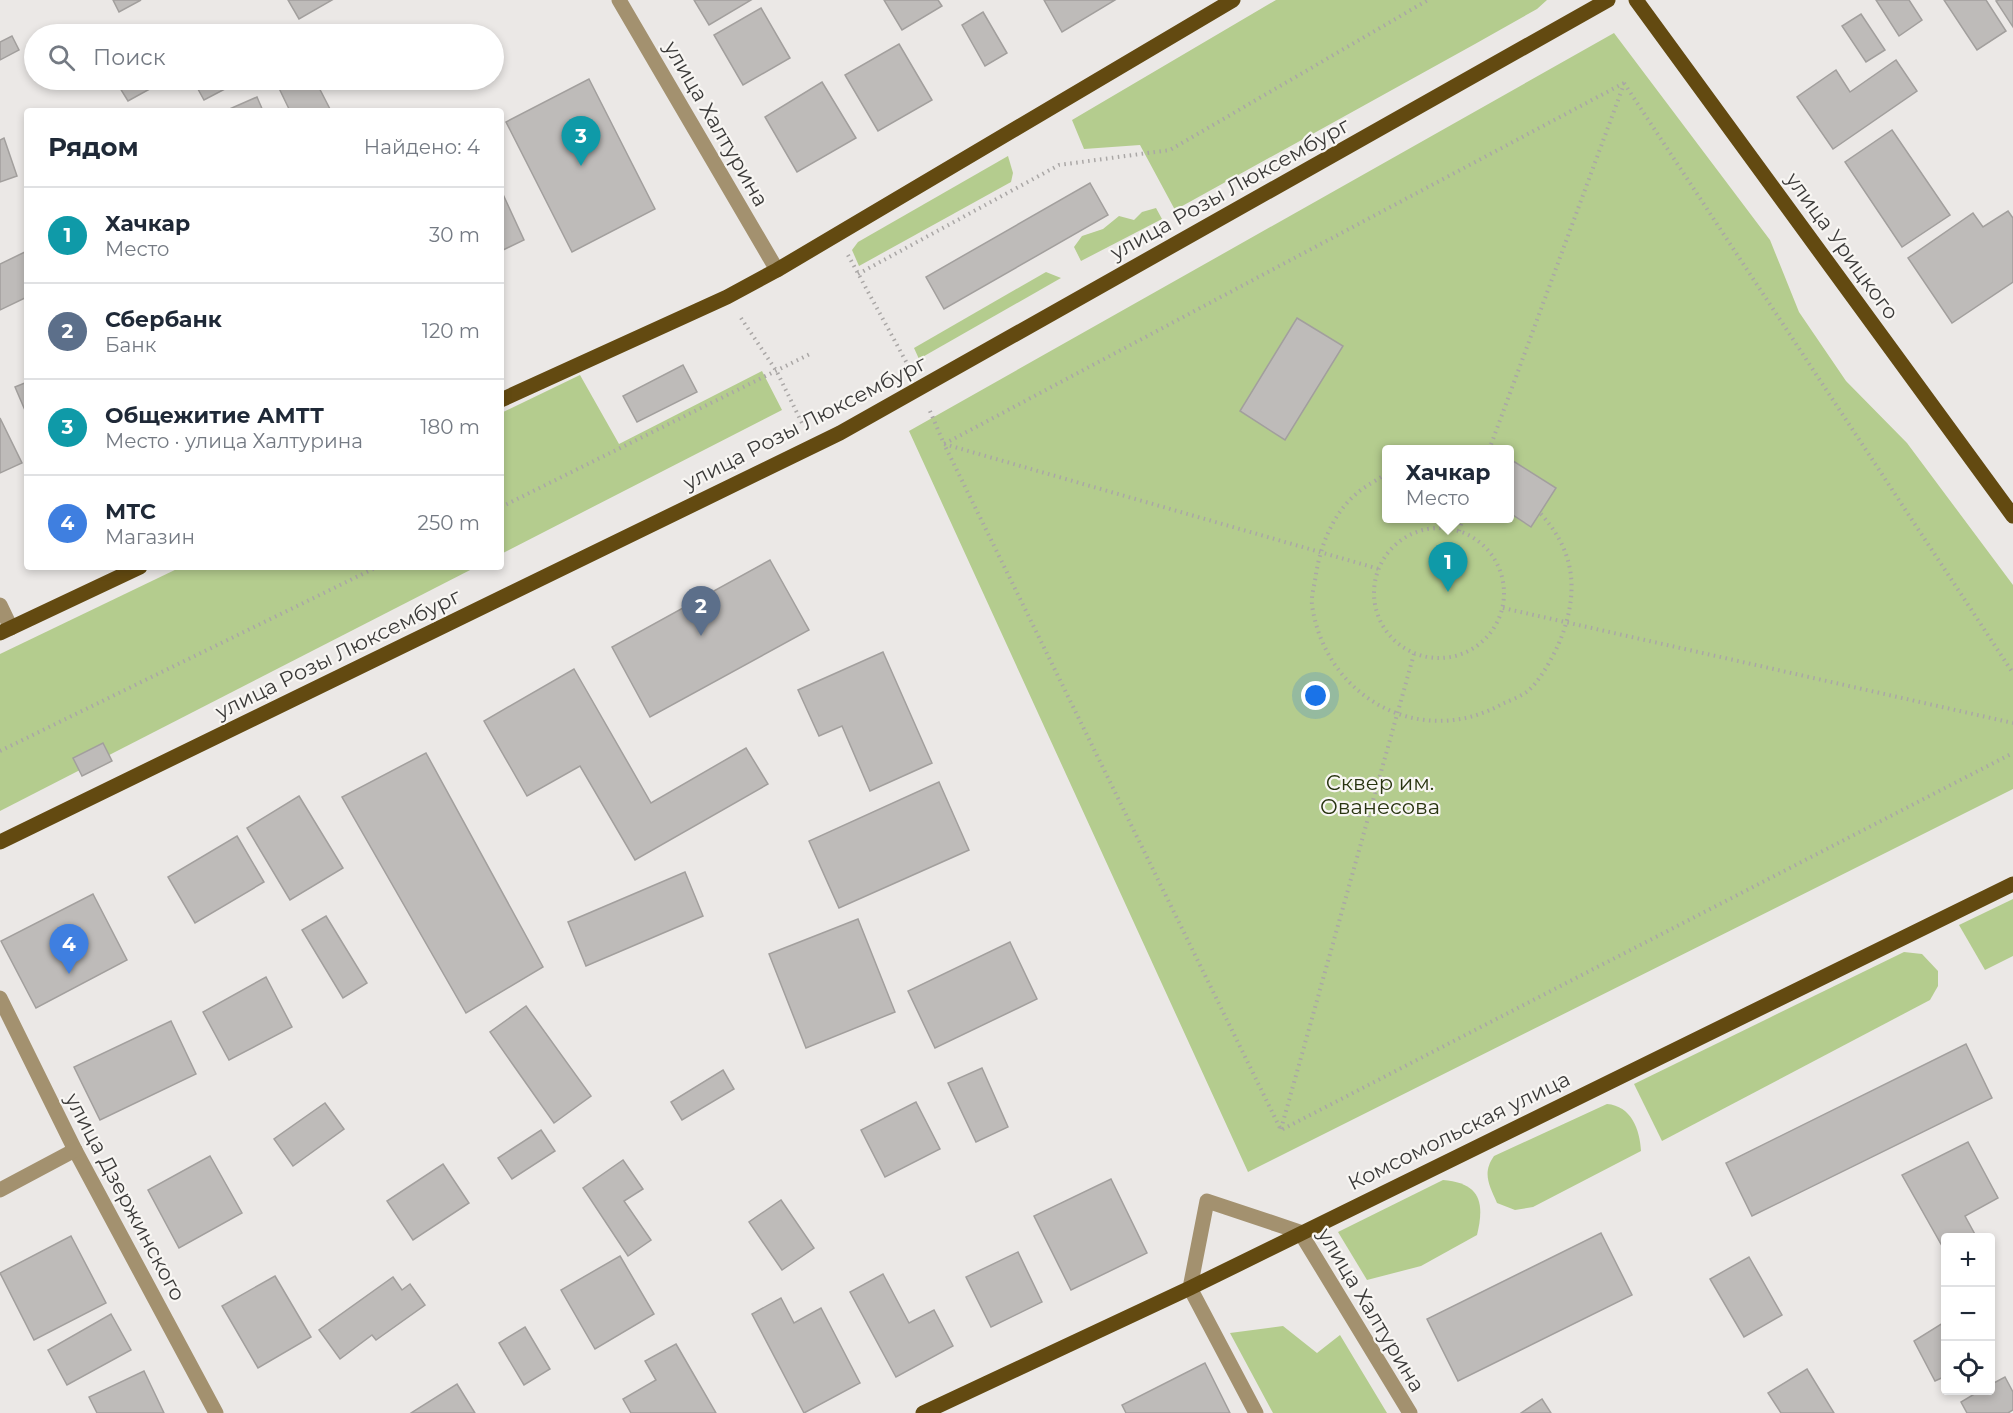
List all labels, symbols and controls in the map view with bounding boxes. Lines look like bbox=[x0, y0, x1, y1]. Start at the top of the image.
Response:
search box bbox=[24, 24, 504, 90]
street label: улица Халтурина bbox=[658, 36, 774, 211]
icon: search bbox=[45, 41, 78, 74]
text: Поиск bbox=[93, 44, 165, 71]
street label: улица Розы Люксембург bbox=[1105, 112, 1354, 265]
pin: 3 bbox=[562, 116, 600, 166]
text: Рядом bbox=[48, 131, 139, 163]
text: Найдено: 4 bbox=[364, 135, 480, 159]
street label: улица Урицкого bbox=[1780, 166, 1904, 324]
text: Хачкар bbox=[105, 210, 190, 237]
text: 1 bbox=[64, 223, 71, 247]
text: 30 m bbox=[429, 223, 480, 247]
text: Место bbox=[105, 237, 169, 261]
text: Сбербанк bbox=[105, 306, 222, 333]
text: 2 bbox=[62, 319, 73, 343]
text: 120 m bbox=[422, 319, 480, 343]
text: Банк bbox=[105, 333, 156, 357]
street label: улица Розы Люксембург bbox=[678, 350, 931, 495]
text: Общежитие АМТТ bbox=[105, 402, 324, 429]
text: 3 bbox=[62, 415, 73, 439]
text: 180 m bbox=[420, 415, 480, 439]
text: Место · улица Халтурина bbox=[105, 429, 363, 453]
popup bbox=[1382, 445, 1514, 523]
text: Хачкар bbox=[1405, 459, 1491, 486]
text: Место bbox=[1405, 486, 1470, 510]
text: МТС bbox=[105, 498, 156, 525]
text: 4 bbox=[61, 511, 74, 535]
text: 250 m bbox=[418, 511, 480, 535]
text: Магазин bbox=[105, 525, 195, 549]
pin: 1 bbox=[1428, 542, 1468, 592]
street label: улица Розы Люксембург bbox=[210, 583, 464, 724]
pin: 2 bbox=[682, 586, 720, 636]
your location bbox=[1301, 681, 1330, 710]
park label: Сквер им. Ованесова bbox=[1320, 770, 1440, 819]
pin: 4 bbox=[50, 924, 88, 974]
street label: Комсомольская улица bbox=[1344, 1066, 1574, 1195]
street label: улица Дзержинского bbox=[60, 1088, 191, 1305]
street label: улица Халтурина bbox=[1312, 1222, 1430, 1396]
map controls bbox=[1941, 1233, 1995, 1395]
button: + bbox=[1941, 1233, 1995, 1287]
button: − bbox=[1941, 1287, 1995, 1341]
button: locate bbox=[1941, 1341, 1995, 1395]

